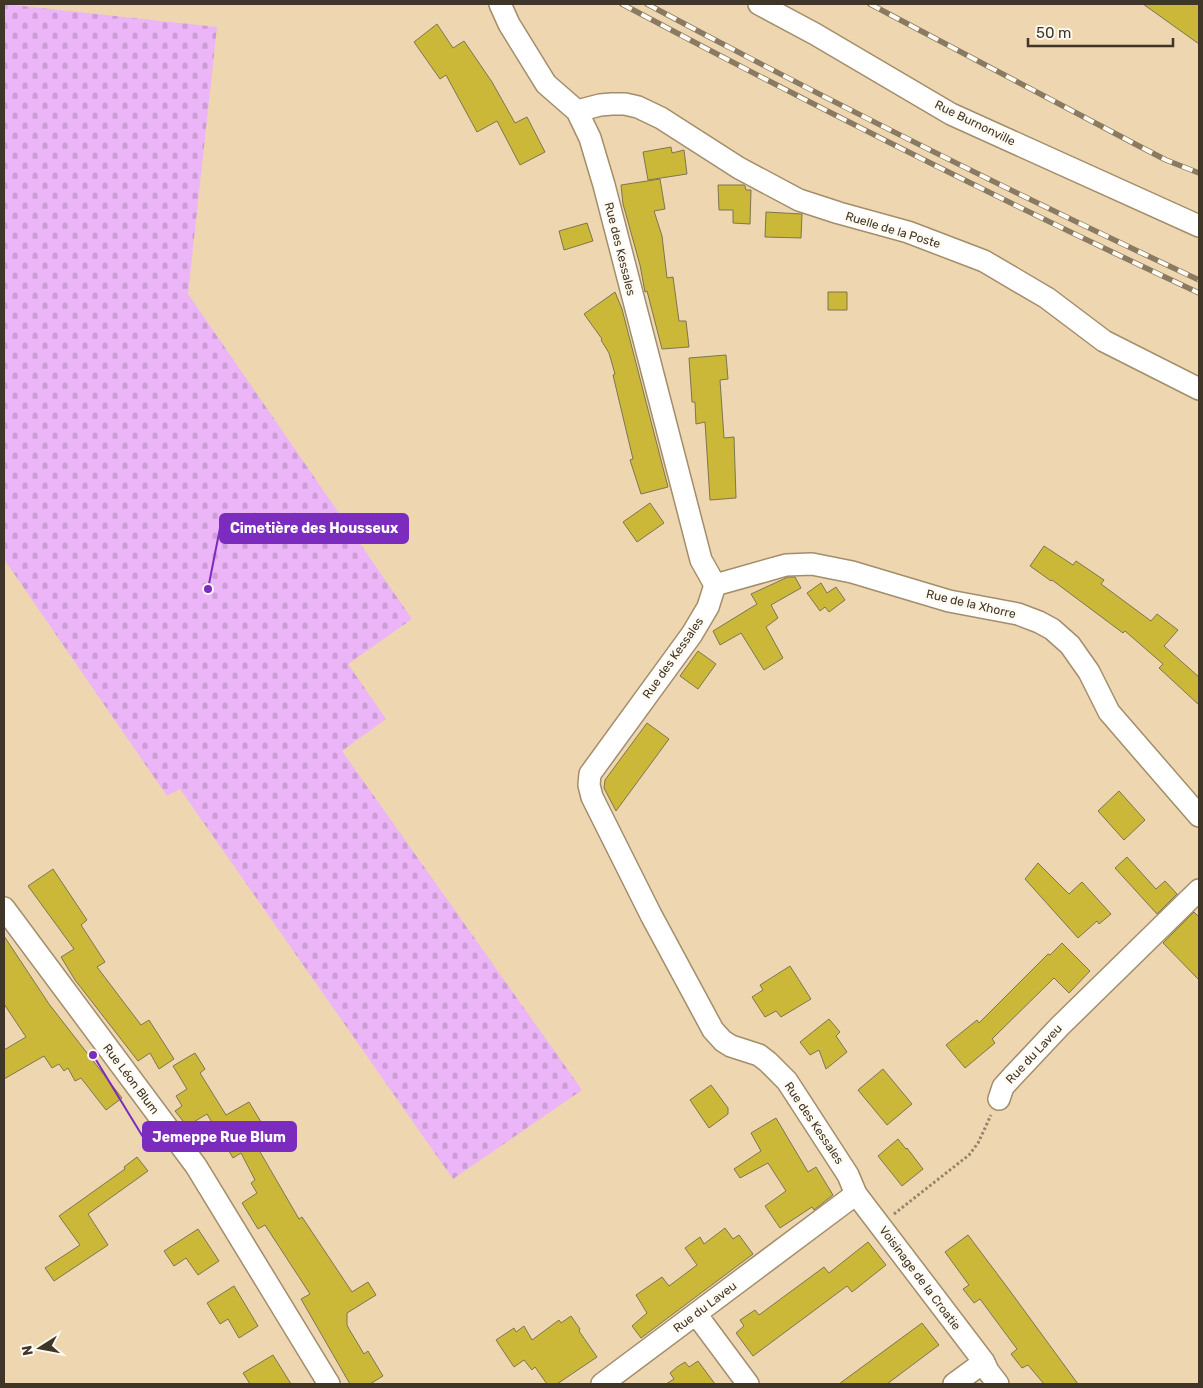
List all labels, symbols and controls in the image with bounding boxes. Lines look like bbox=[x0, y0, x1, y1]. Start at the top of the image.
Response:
scale bar bbox=[1028, 15, 1173, 47]
text: 50 m bbox=[1036, 24, 1071, 42]
street label: Rue Burnonville bbox=[932, 97, 1018, 149]
street label: Rue des Kessales bbox=[602, 201, 638, 297]
street label: Ruelle de la Poste bbox=[844, 209, 942, 251]
callout: Cimetière des Housseux bbox=[220, 514, 408, 543]
text: Cimetière des Housseux bbox=[230, 520, 399, 537]
street label: Rue de la Xhorre bbox=[925, 587, 1017, 621]
street label: Rue des Kessales bbox=[640, 615, 706, 701]
street label: Rue du Laveu bbox=[1003, 1022, 1065, 1086]
street label: Rue Léon Blum bbox=[100, 1041, 162, 1117]
street label: Rue des Kessales bbox=[781, 1079, 847, 1167]
callout: Jemeppe Rue Blum bbox=[143, 1122, 296, 1151]
text: Jemeppe Rue Blum bbox=[152, 1129, 286, 1146]
street label: Voisinage de la Croatie bbox=[876, 1223, 964, 1333]
street label: Rue du Laveu bbox=[671, 1279, 739, 1335]
north arrow bbox=[15, 1323, 65, 1373]
text: N bbox=[18, 1344, 37, 1357]

